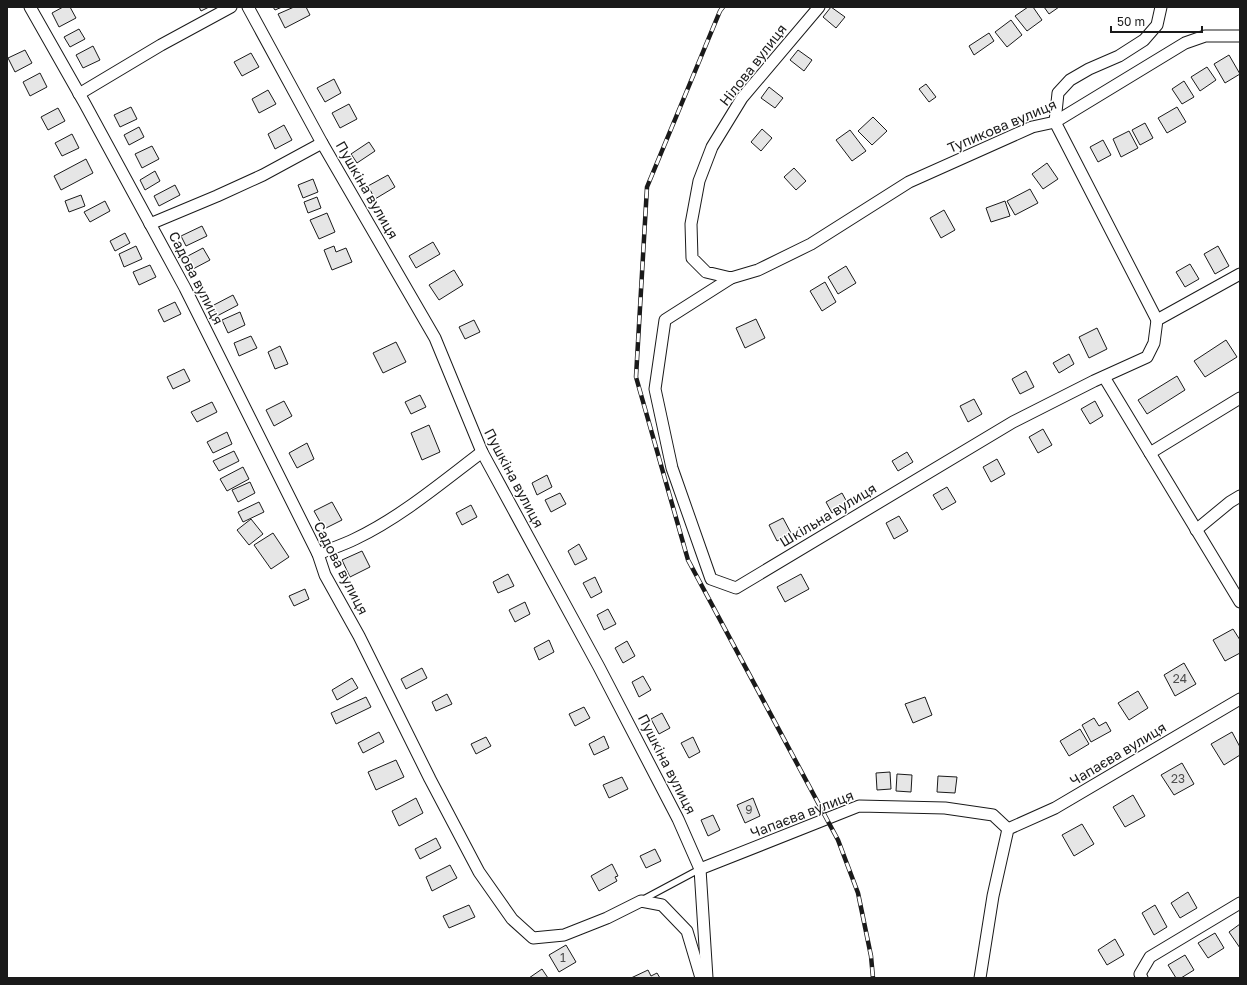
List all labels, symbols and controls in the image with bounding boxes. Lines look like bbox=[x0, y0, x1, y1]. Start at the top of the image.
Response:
scale bar bbox=[1111, 8, 1202, 34]
text: 50 m bbox=[1117, 14, 1145, 29]
street label: Нілова вулиця bbox=[715, 20, 790, 109]
street label: Тупикова вулиця bbox=[945, 95, 1059, 156]
street label: Пушкіна вулиця bbox=[333, 138, 402, 242]
street label: Садова вулиця bbox=[166, 228, 227, 327]
street label: Пушкіна вулиця bbox=[481, 425, 548, 530]
street label: Шкільна вулиця bbox=[776, 479, 879, 550]
street label: Садова вулиця bbox=[311, 518, 372, 617]
house number: 24 bbox=[1173, 671, 1187, 686]
street label: Пушкіна вулиця bbox=[635, 711, 700, 817]
street label: Чапаєва вулиця bbox=[1067, 718, 1169, 789]
house number: 23 bbox=[1171, 771, 1185, 786]
street label: Чапаєва вулиця bbox=[748, 786, 856, 841]
house number: 9 bbox=[745, 802, 753, 817]
house number: 1 bbox=[560, 950, 566, 965]

